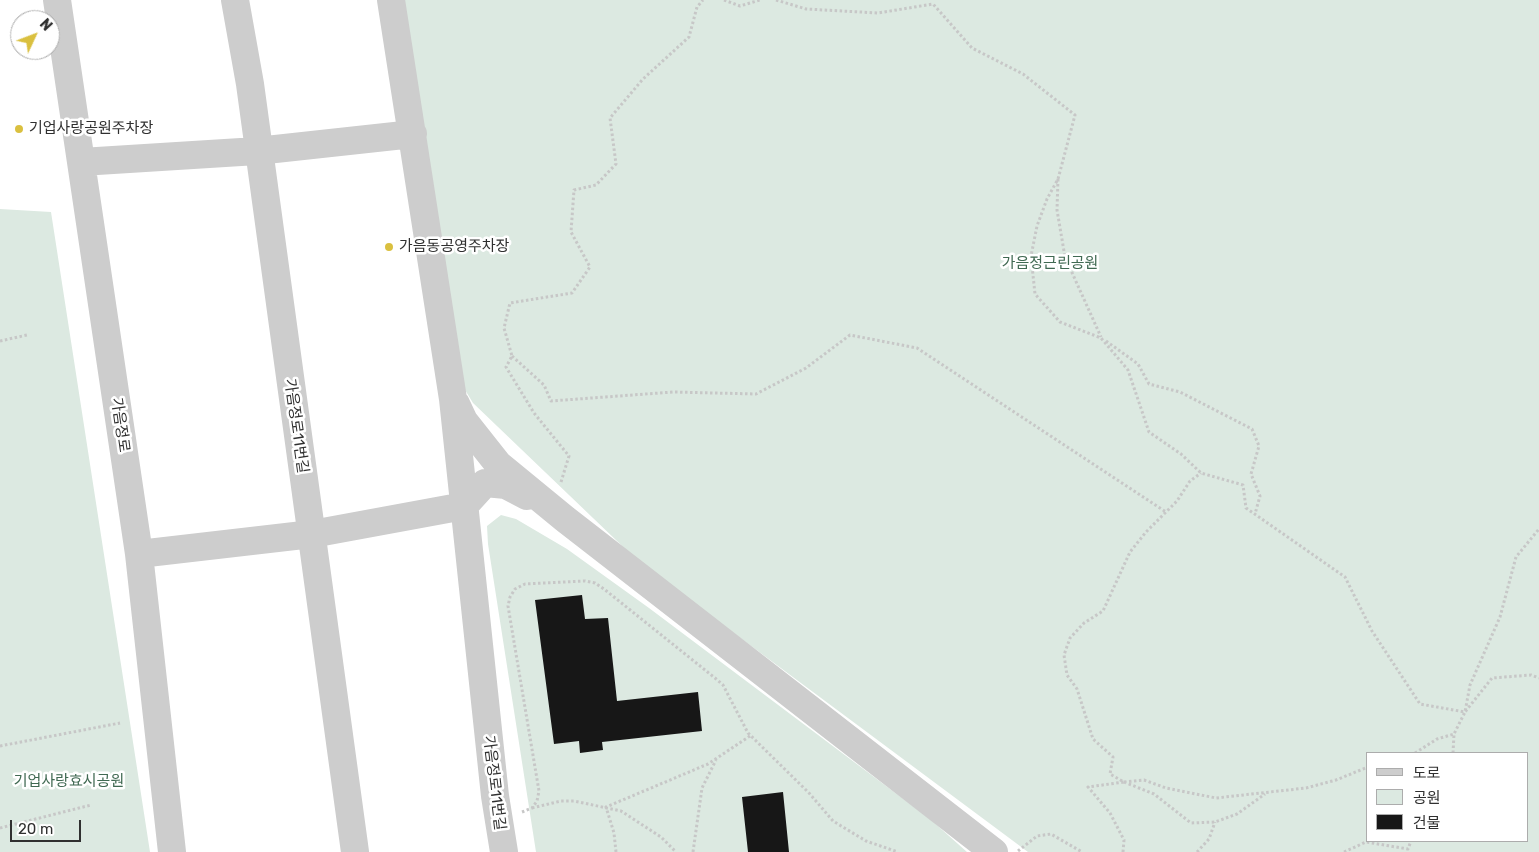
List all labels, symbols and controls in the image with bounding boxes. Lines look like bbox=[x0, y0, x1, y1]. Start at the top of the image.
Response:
north arrow bbox=[10, 10, 60, 60]
text: N bbox=[36, 16, 55, 35]
place label: 기업사랑공원주차장 bbox=[29, 120, 153, 138]
marker: 기업사랑공원주차장 bbox=[13, 123, 25, 135]
place label: 가음동공영주차장 bbox=[399, 238, 509, 256]
marker: 가음동공영주차장 bbox=[383, 241, 395, 253]
park label: 가음정근린공원 bbox=[1002, 255, 1098, 273]
street label: 가음정로11번길 bbox=[280, 377, 312, 475]
street label: 가음정로 bbox=[107, 396, 133, 454]
street label: 가음정로11번길 bbox=[479, 734, 509, 832]
legend bbox=[1366, 752, 1529, 842]
text: 도로 bbox=[1413, 764, 1441, 782]
park label: 기업사랑효시공원 bbox=[14, 773, 124, 791]
text: 공원 bbox=[1413, 789, 1441, 807]
scale bar bbox=[12, 810, 84, 842]
text: 건물 bbox=[1413, 814, 1441, 832]
text: 20 m bbox=[18, 820, 53, 838]

